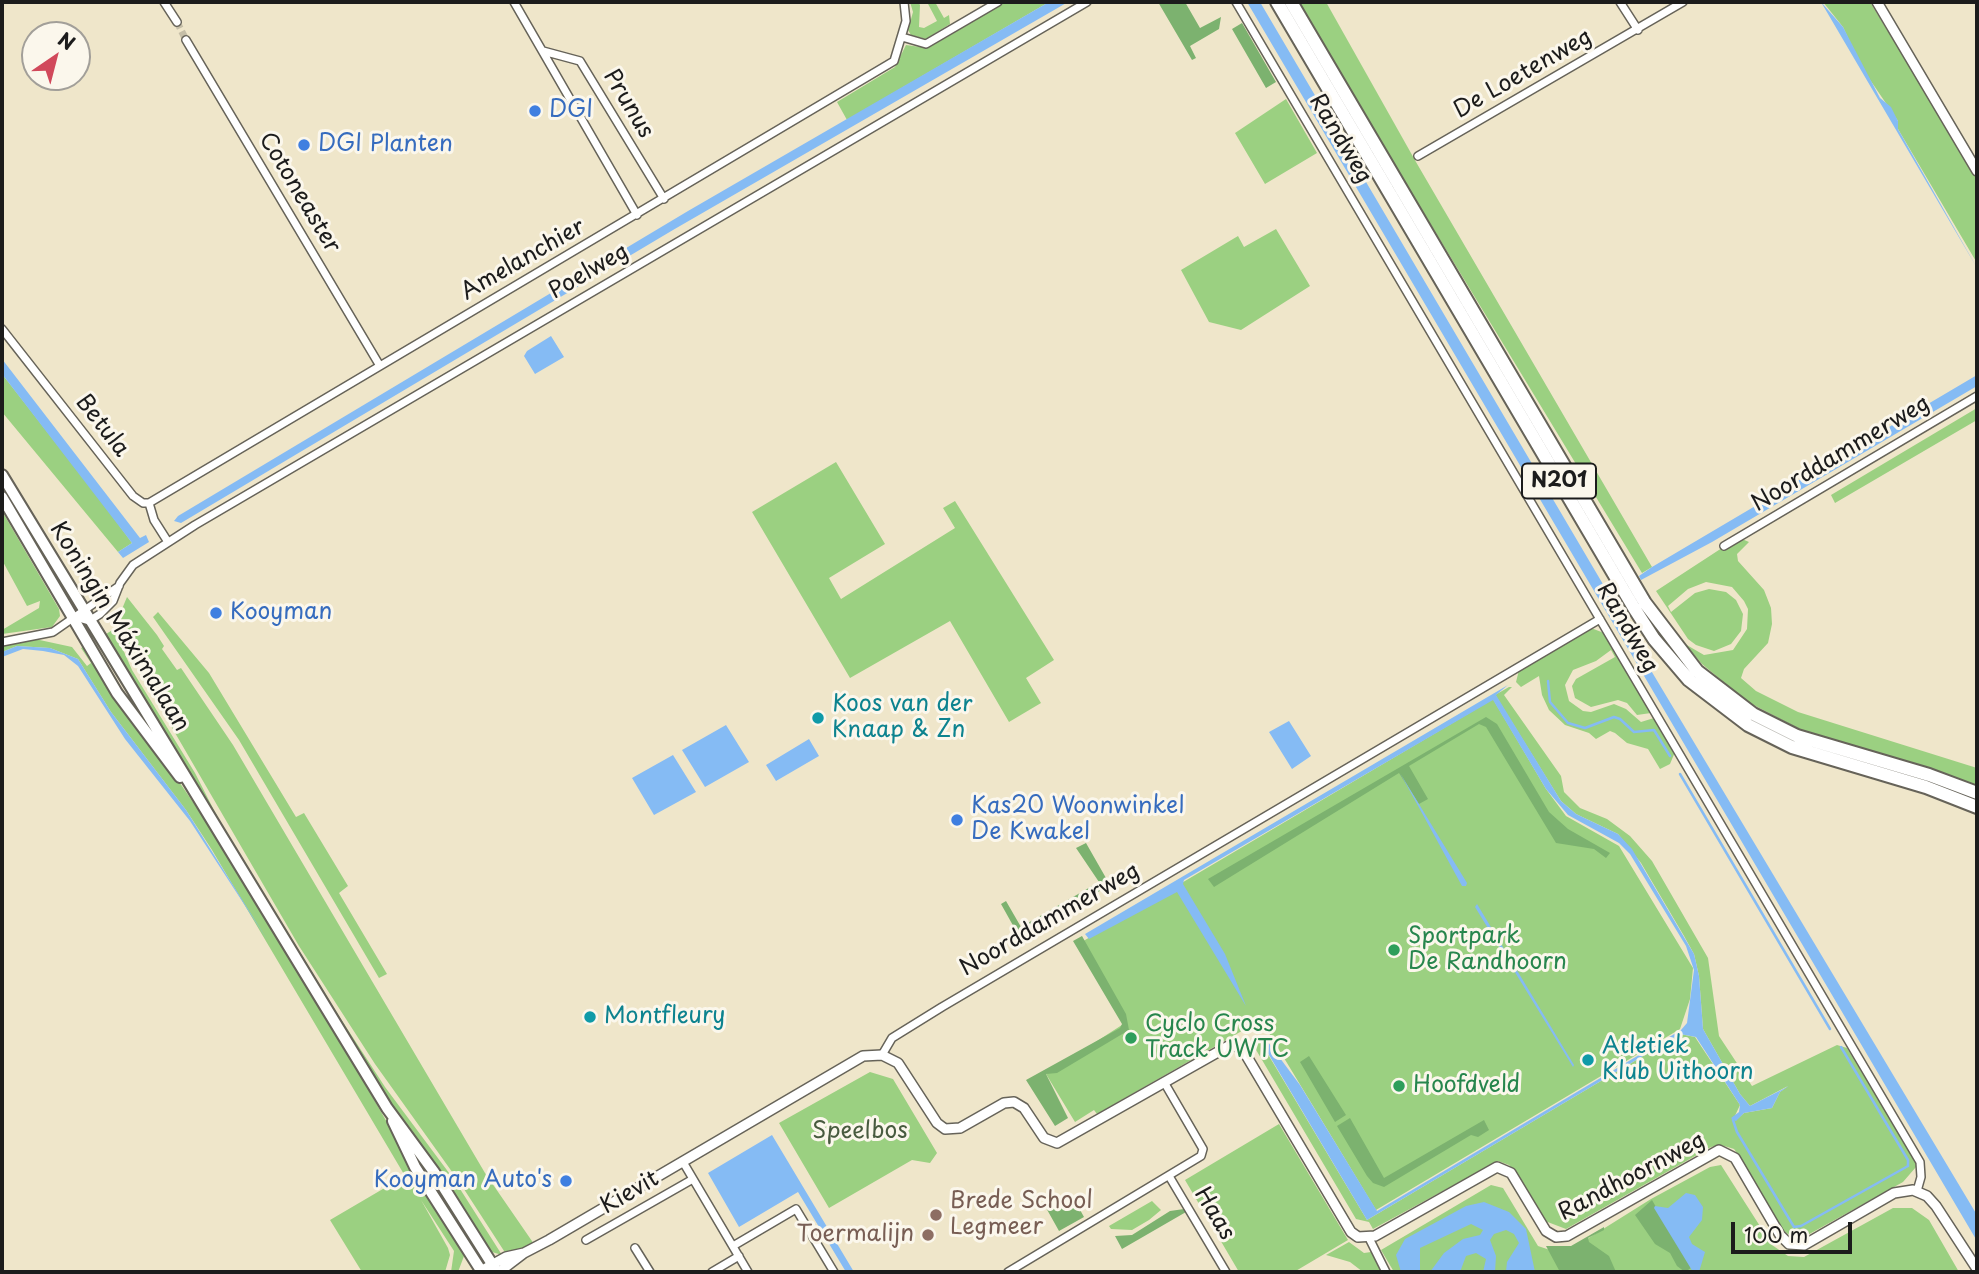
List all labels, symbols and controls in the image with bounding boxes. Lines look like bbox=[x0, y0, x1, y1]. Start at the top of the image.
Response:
north arrow bbox=[21, 21, 91, 91]
street label: De Loetenweg bbox=[1449, 23, 1597, 125]
text: N bbox=[53, 25, 81, 56]
street label: Prunus bbox=[597, 65, 659, 143]
street label: Randweg bbox=[1302, 89, 1378, 189]
place label: DGI bbox=[549, 97, 593, 125]
marker: DGI bbox=[527, 103, 543, 119]
street label: Cotoneaster bbox=[252, 128, 346, 258]
place label: DGI Planten bbox=[318, 131, 453, 159]
marker: DGI Planten bbox=[296, 137, 312, 153]
street label: Amelanchier bbox=[456, 213, 590, 307]
street label: Poelweg bbox=[544, 238, 634, 306]
street label: Betula bbox=[69, 389, 135, 463]
street label: Noorddammerweg bbox=[1747, 390, 1935, 518]
road number: N201 bbox=[1522, 463, 1596, 498]
street label: Koningin Máximalaan bbox=[43, 517, 195, 737]
street label: Randweg bbox=[1590, 578, 1664, 678]
place label: Kooyman bbox=[230, 599, 332, 627]
marker: Kooyman bbox=[208, 605, 224, 621]
place label: Koos van der Knaap & Zn bbox=[832, 691, 972, 745]
marker: Koos van der Knaap & Zn bbox=[810, 710, 826, 726]
place label: Kas20 Woonwinkel De Kwakel bbox=[971, 793, 1184, 847]
marker: Kas20 Woonwinkel De Kwakel bbox=[949, 812, 965, 828]
street label: Noorddammerweg bbox=[955, 857, 1145, 983]
place label: Sportpark De Randhoorn bbox=[1408, 923, 1567, 977]
marker: Sportpark De Randhoorn bbox=[1386, 942, 1402, 958]
place label: Montfleury bbox=[604, 1003, 726, 1031]
marker: Montfleury bbox=[582, 1009, 598, 1025]
place label: Cyclo Cross Track UWTC bbox=[1145, 1011, 1289, 1065]
marker: Cyclo Cross Track UWTC bbox=[1123, 1030, 1139, 1046]
place label: Atletiek Klub Uithoorn bbox=[1602, 1033, 1754, 1087]
marker: Atletiek Klub Uithoorn bbox=[1580, 1052, 1596, 1068]
place label: Hoofdveld bbox=[1413, 1072, 1520, 1100]
marker: Hoofdveld bbox=[1391, 1078, 1407, 1094]
park label: Speelbos bbox=[812, 1118, 908, 1146]
street label: Randhoornweg bbox=[1554, 1127, 1710, 1227]
street label: Kievit bbox=[596, 1165, 664, 1221]
place label: Kooyman Auto's bbox=[374, 1167, 552, 1195]
marker: Kooyman Auto's bbox=[558, 1173, 574, 1189]
street label: Haas bbox=[1188, 1183, 1240, 1245]
place label: Brede School Legmeer bbox=[950, 1188, 1093, 1242]
marker: Brede School Legmeer bbox=[928, 1207, 944, 1223]
scale bar bbox=[1734, 1208, 1855, 1252]
text: 100 m bbox=[1744, 1218, 1808, 1250]
place label: Toermalijn bbox=[797, 1221, 914, 1249]
marker: Toermalijn bbox=[920, 1227, 936, 1243]

